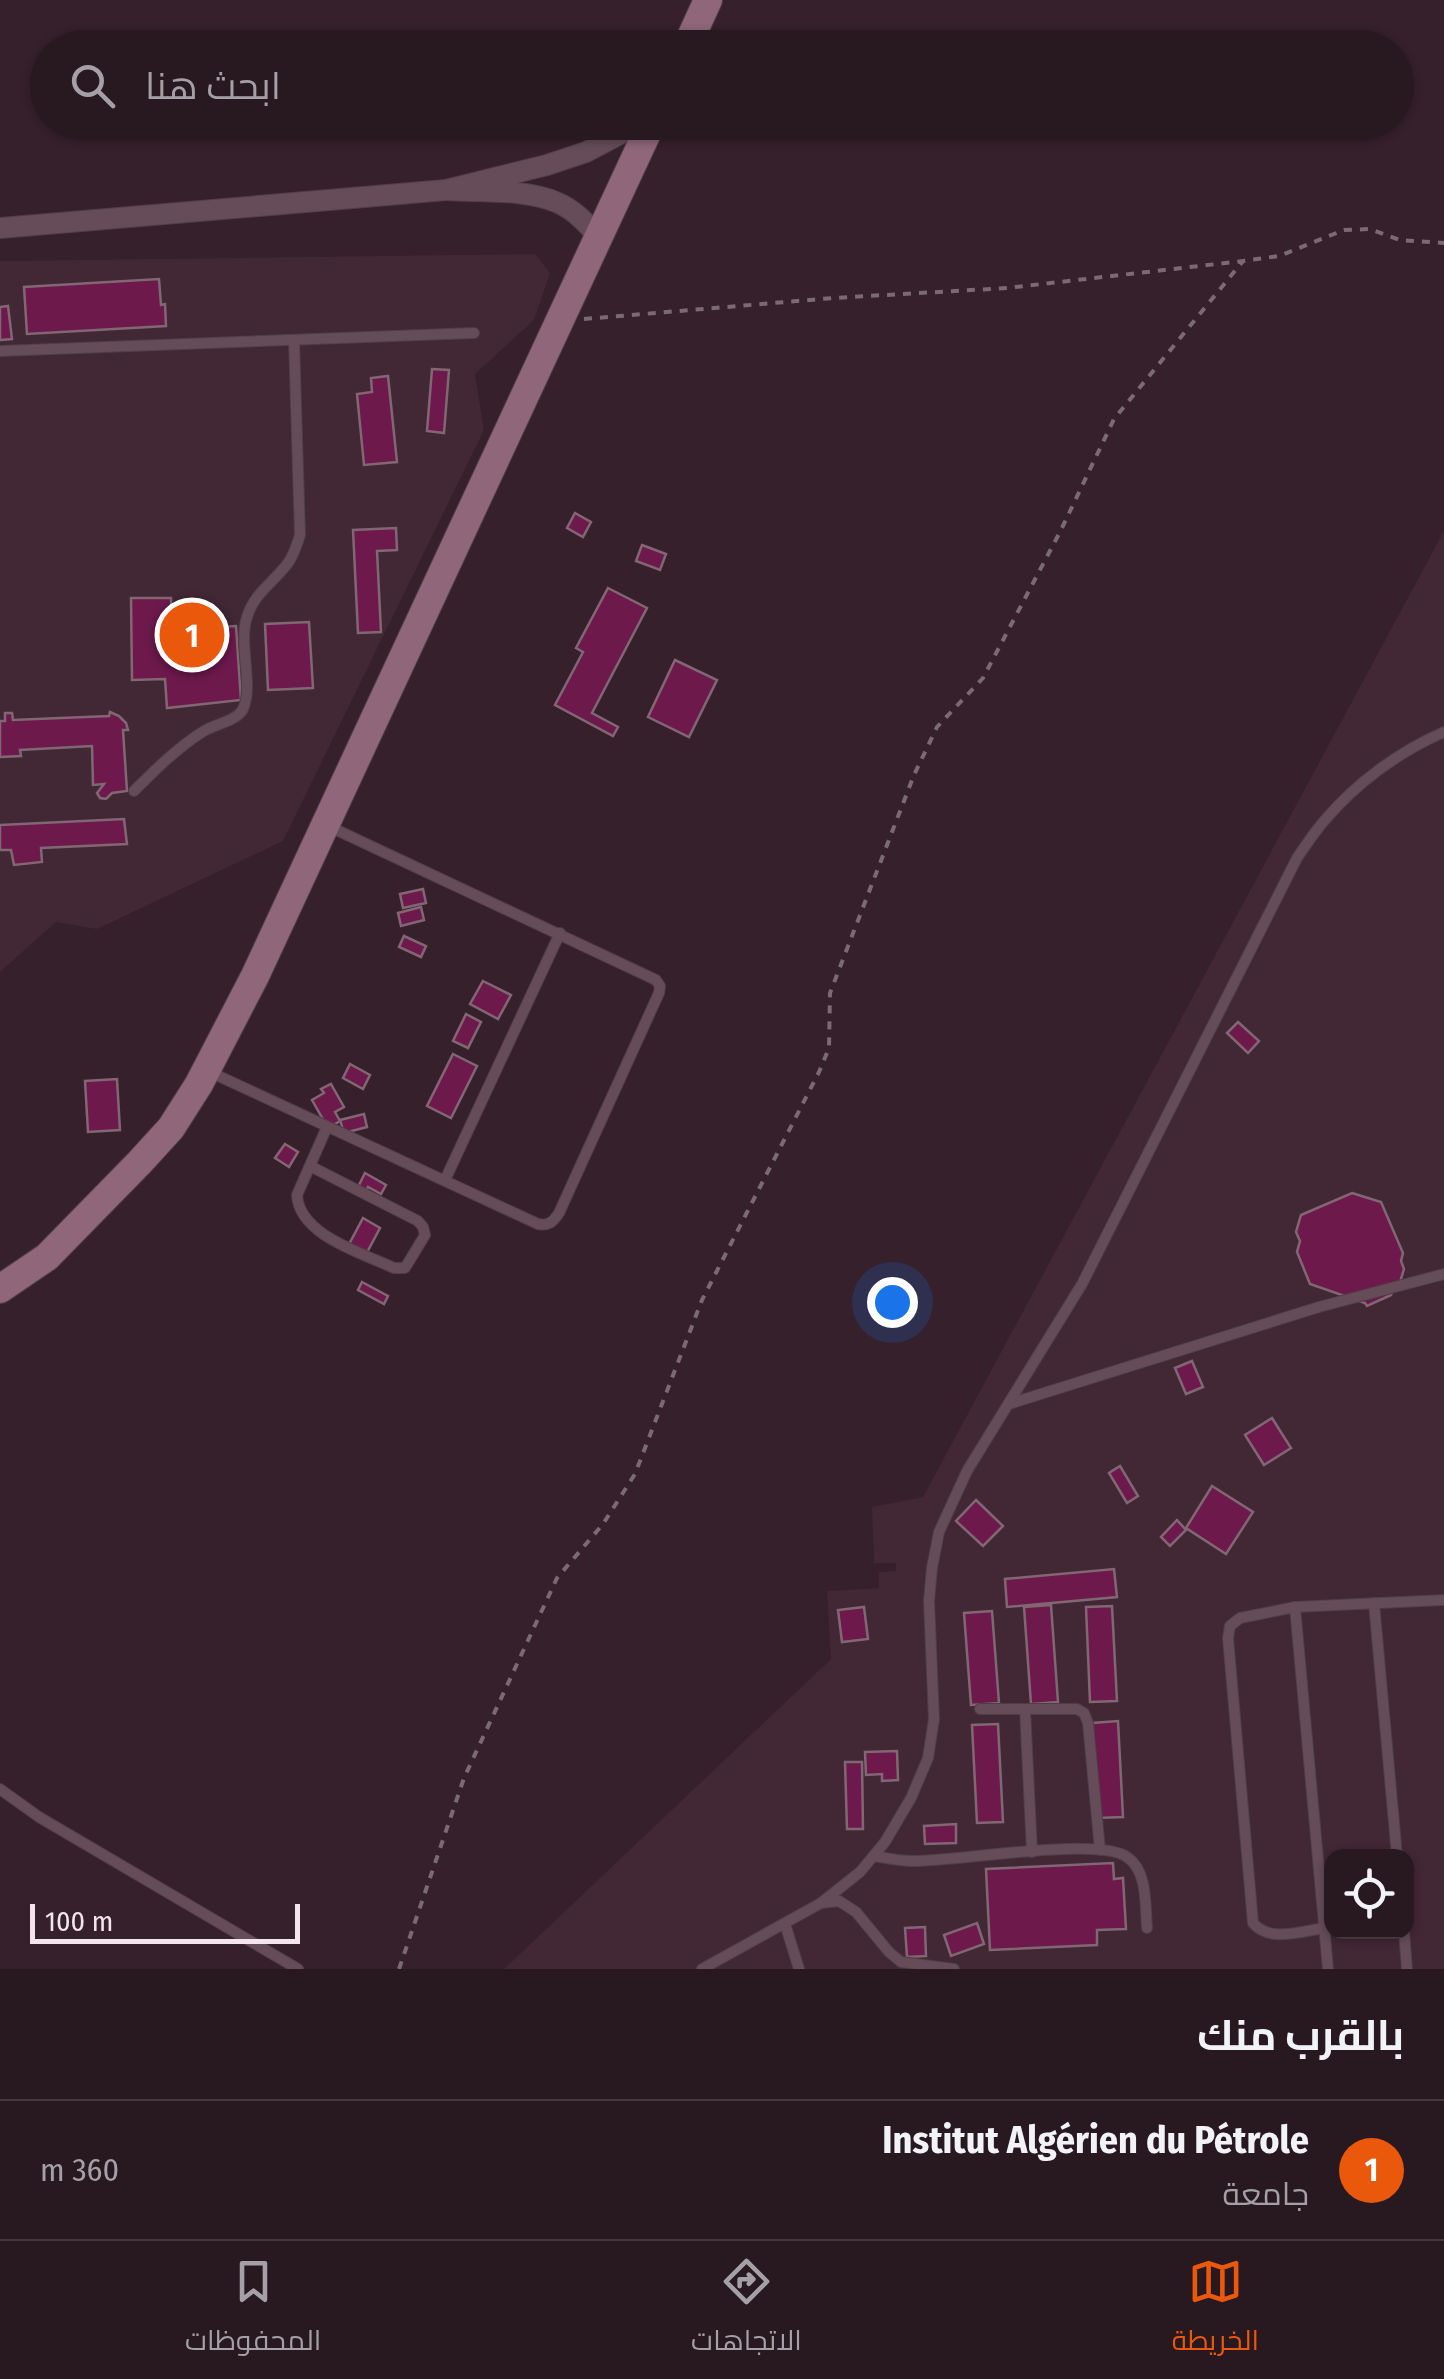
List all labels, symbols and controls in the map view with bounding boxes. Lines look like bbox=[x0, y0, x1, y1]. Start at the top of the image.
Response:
search box bbox=[30, 30, 1414, 140]
icon: search bbox=[65, 58, 120, 113]
text: ابحث هنا bbox=[145, 63, 281, 109]
pin: 1 bbox=[160, 598, 224, 672]
your location bbox=[867, 1277, 918, 1328]
map controls bbox=[1324, 1849, 1414, 1939]
button: locate bbox=[1324, 1849, 1414, 1939]
scale bar bbox=[30, 1899, 300, 1944]
text: 100 m bbox=[45, 1905, 113, 1938]
text: بالقرب منك bbox=[1197, 2011, 1404, 2061]
text: Institut Algérien du Pétrole bbox=[882, 2117, 1309, 2163]
text: 360 m bbox=[40, 2151, 119, 2189]
text: 1 bbox=[1365, 2151, 1378, 2189]
text: جامعة bbox=[1222, 2175, 1309, 2213]
tab: المحفوظات bbox=[185, 2254, 321, 2366]
tab: الاتجاهات bbox=[691, 2254, 802, 2366]
tab: الخريطة bbox=[1172, 2254, 1259, 2366]

